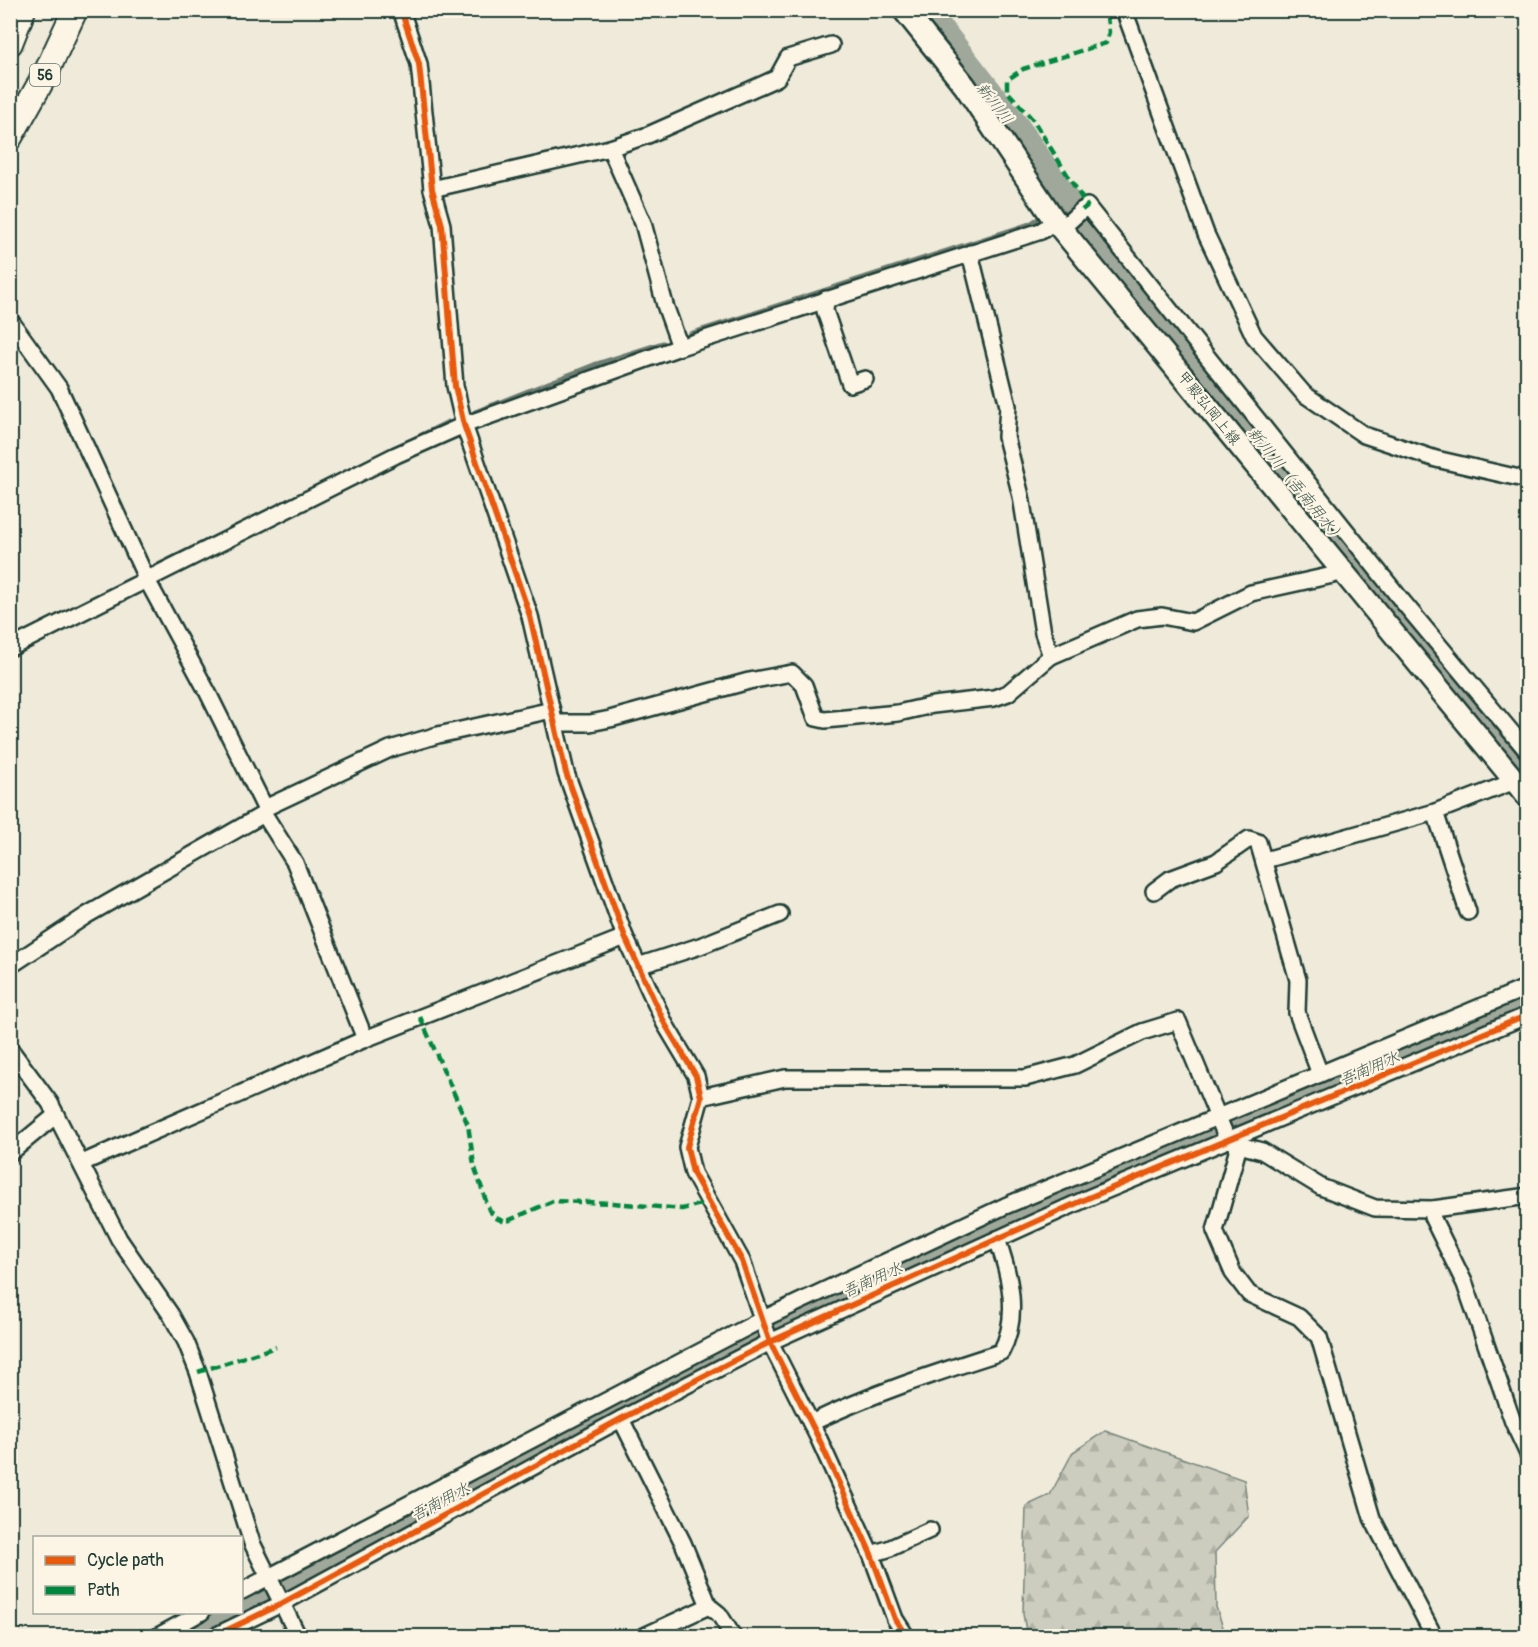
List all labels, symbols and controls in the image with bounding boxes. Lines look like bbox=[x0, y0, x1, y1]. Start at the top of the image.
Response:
road number: 56 bbox=[30, 64, 60, 86]
water label: 新川川 bbox=[972, 79, 1017, 129]
street label: 甲殿弘岡上線 bbox=[1173, 367, 1244, 449]
water label: 新川川（吾南用水） bbox=[1243, 423, 1349, 548]
water label: 吾南用水 bbox=[1336, 1047, 1403, 1091]
water label: 吾南用水 bbox=[839, 1258, 906, 1302]
water label: 吾南用水 bbox=[408, 1478, 473, 1526]
legend bbox=[33, 1536, 243, 1614]
text: Cycle path bbox=[87, 1549, 164, 1572]
text: Path bbox=[87, 1579, 120, 1602]

